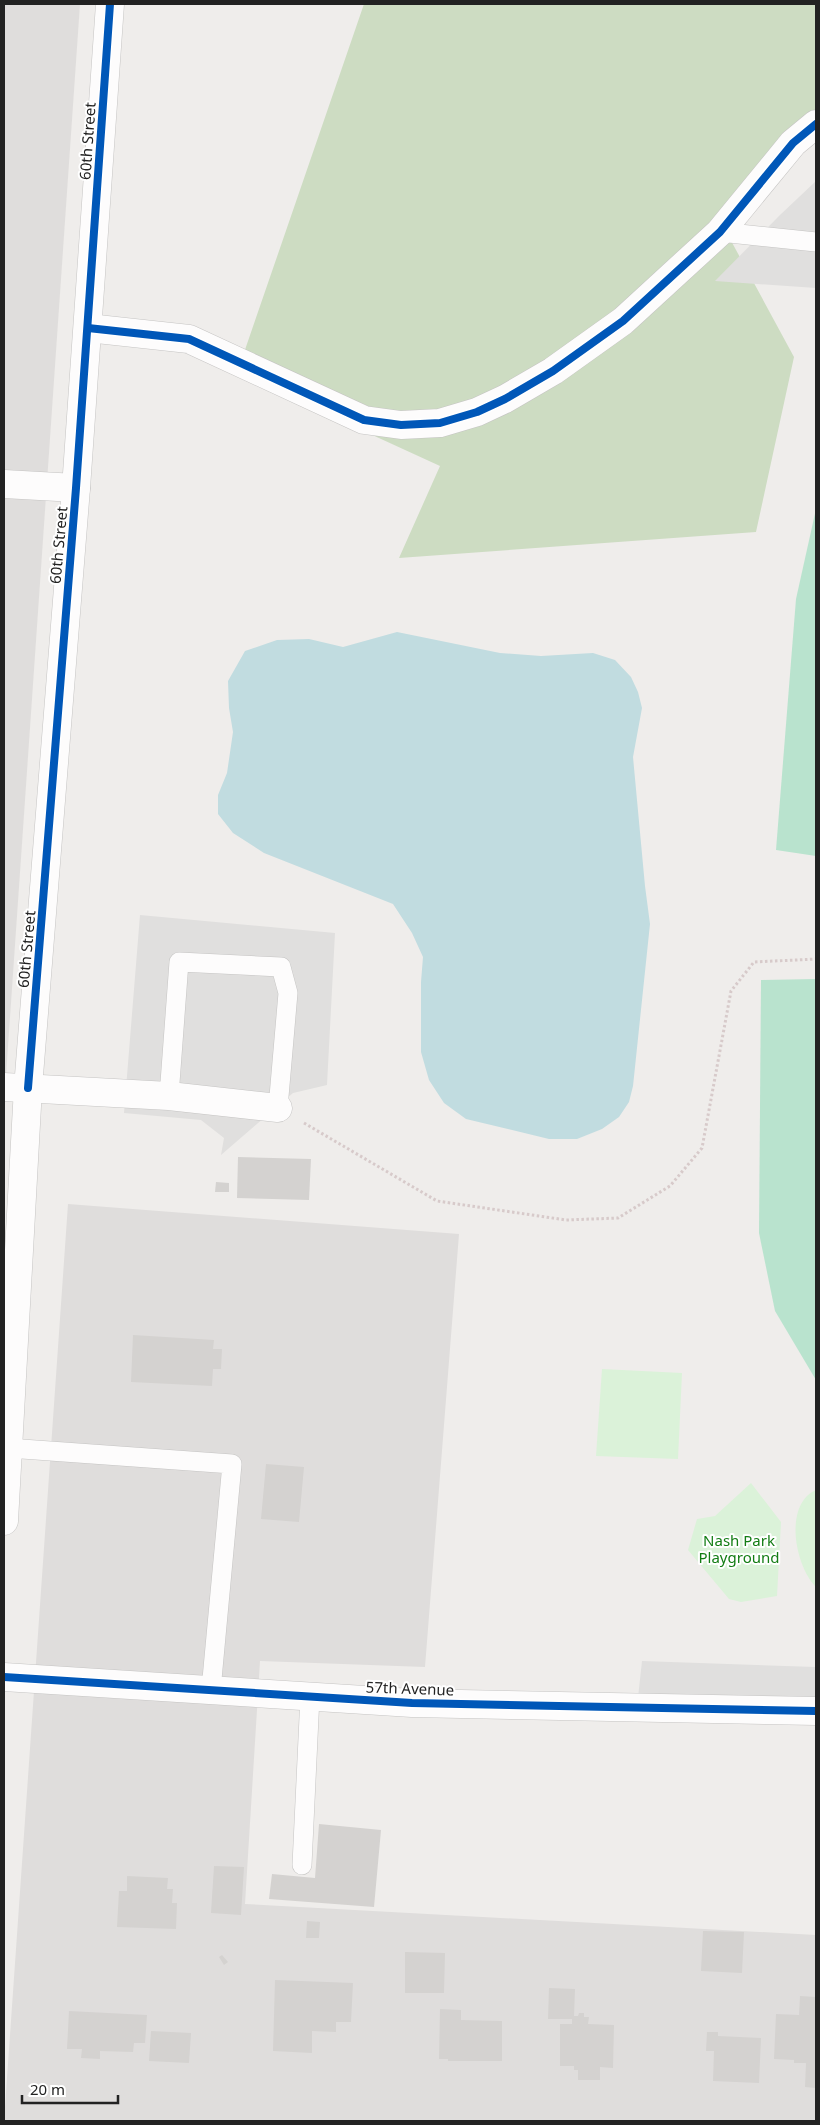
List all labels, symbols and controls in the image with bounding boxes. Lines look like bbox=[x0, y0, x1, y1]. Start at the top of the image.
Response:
street label: 60th Street bbox=[74, 101, 100, 180]
street label: 60th Street bbox=[45, 505, 71, 585]
street label: 60th Street bbox=[13, 909, 39, 989]
park label: Nash Park Playground bbox=[699, 1530, 779, 1567]
street label: 57th Avenue bbox=[365, 1676, 455, 1700]
scale bar bbox=[22, 2072, 119, 2104]
text: 20 m bbox=[30, 2079, 65, 2099]

